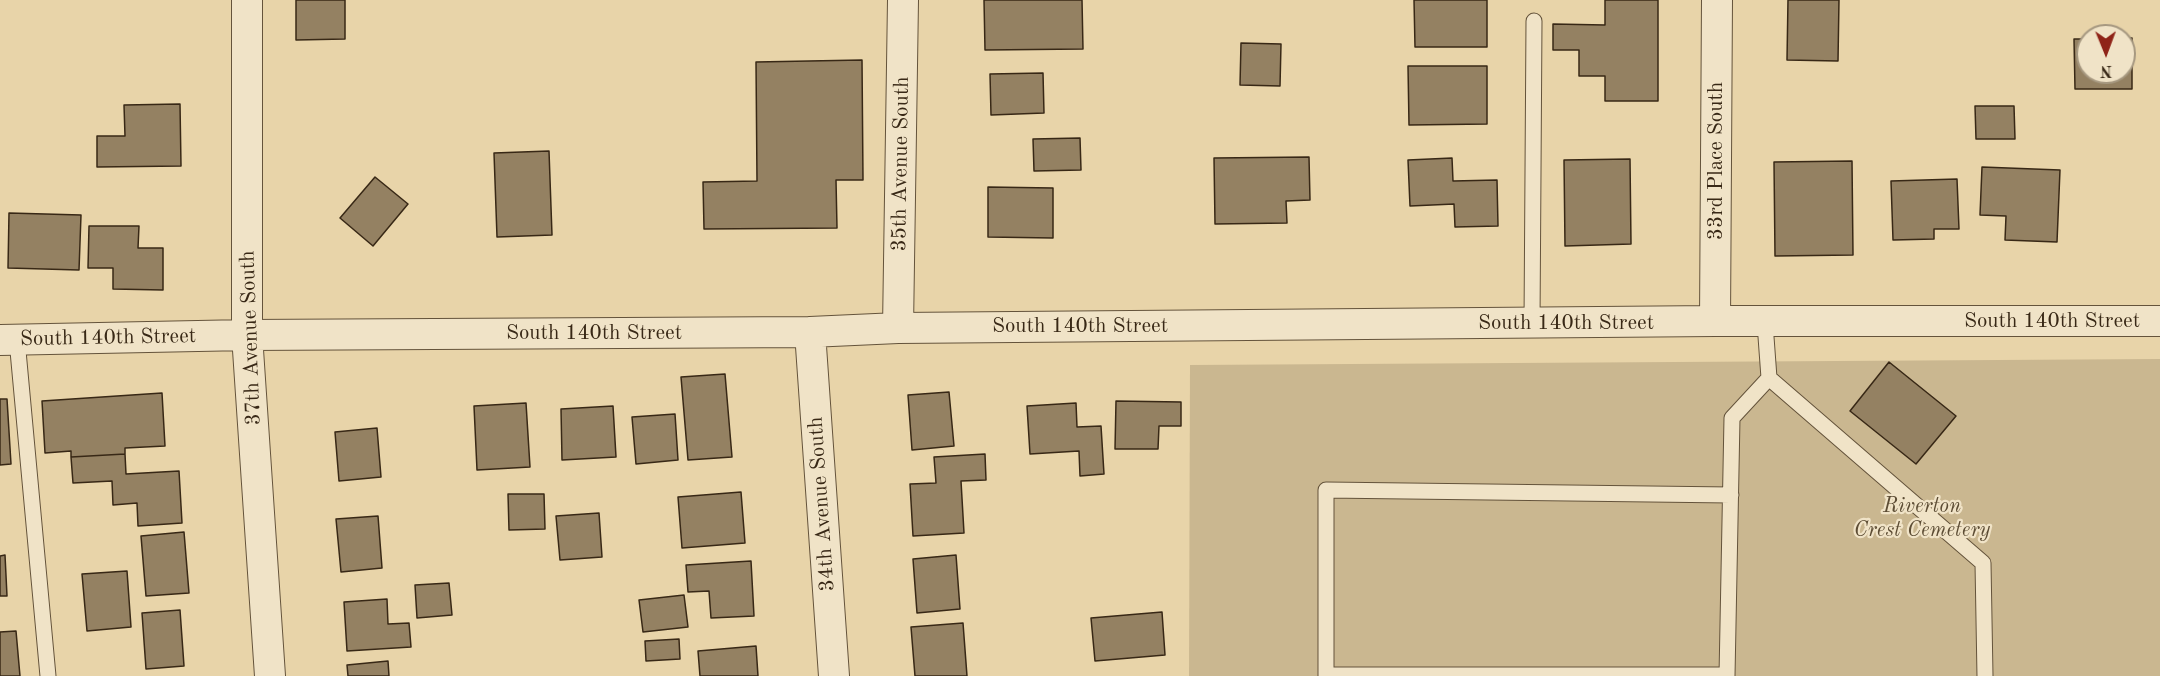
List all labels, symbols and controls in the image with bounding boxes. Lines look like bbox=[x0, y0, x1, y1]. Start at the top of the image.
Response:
north arrow bbox=[2076, 24, 2136, 84]
text: N bbox=[2100, 62, 2113, 78]
street label: 35th Avenue South bbox=[887, 76, 915, 252]
street label: 33rd Place South bbox=[1703, 82, 1729, 240]
street label: 37th Avenue South bbox=[235, 250, 267, 426]
street label: South 140th Street bbox=[1964, 308, 2140, 334]
street label: South 140th Street bbox=[1478, 310, 1654, 336]
street label: South 140th Street bbox=[992, 313, 1168, 339]
street label: South 140th Street bbox=[506, 320, 682, 346]
street label: South 140th Street bbox=[20, 324, 196, 352]
street label: 34th Avenue South bbox=[803, 416, 841, 592]
park label: Riverton Crest Cemetery bbox=[1854, 493, 1990, 543]

